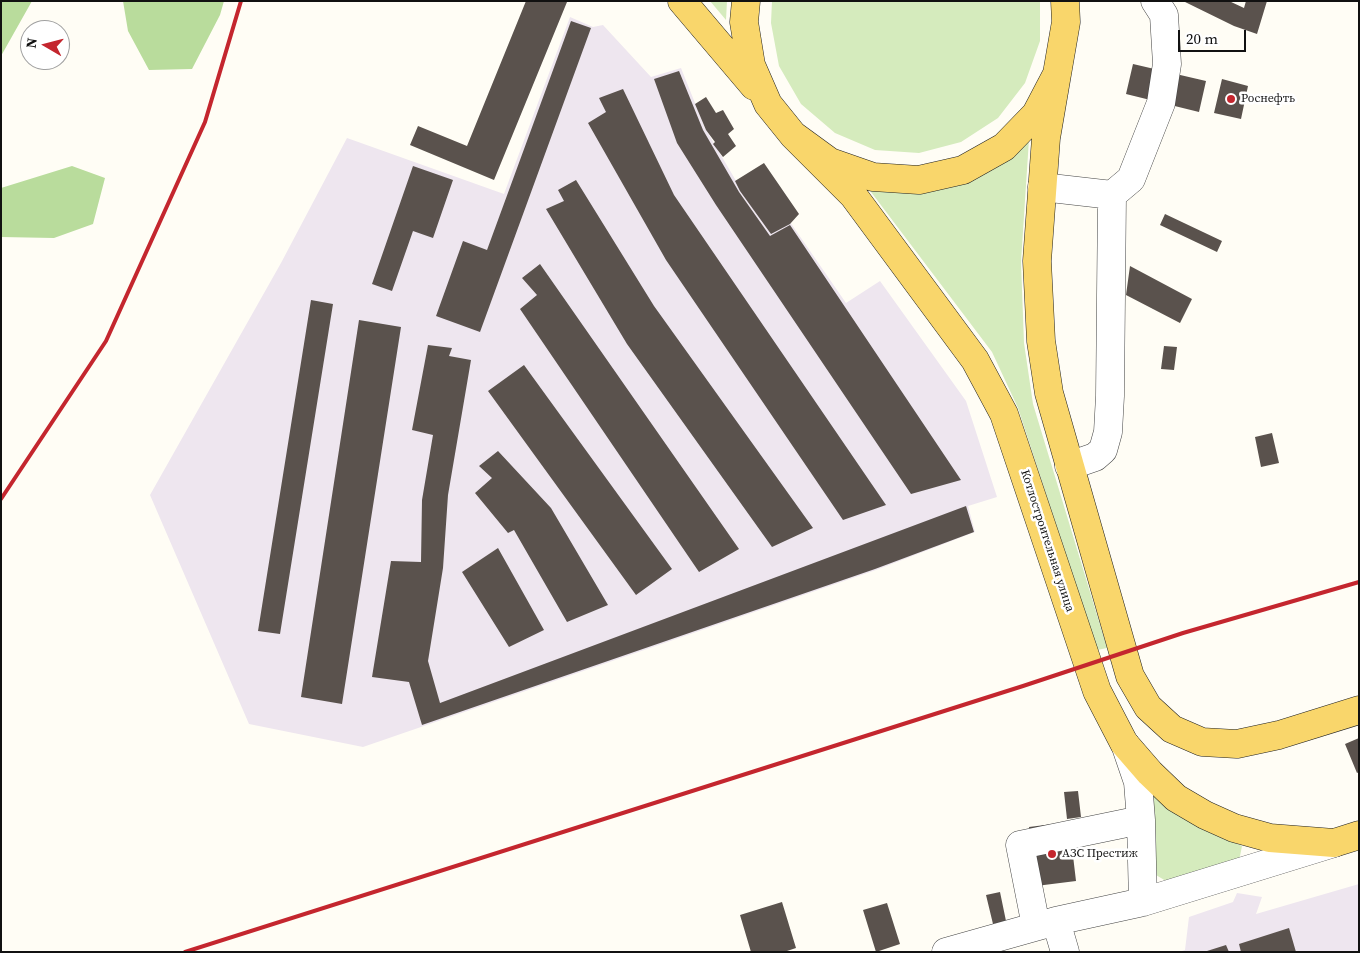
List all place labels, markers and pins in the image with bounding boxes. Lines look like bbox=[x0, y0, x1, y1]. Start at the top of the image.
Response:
place label: Роснефть bbox=[1241, 92, 1295, 106]
marker: Роснефть bbox=[1225, 93, 1237, 105]
place label: АЗС Престиж bbox=[1062, 847, 1138, 861]
marker: АЗС Престиж bbox=[1046, 848, 1058, 860]

